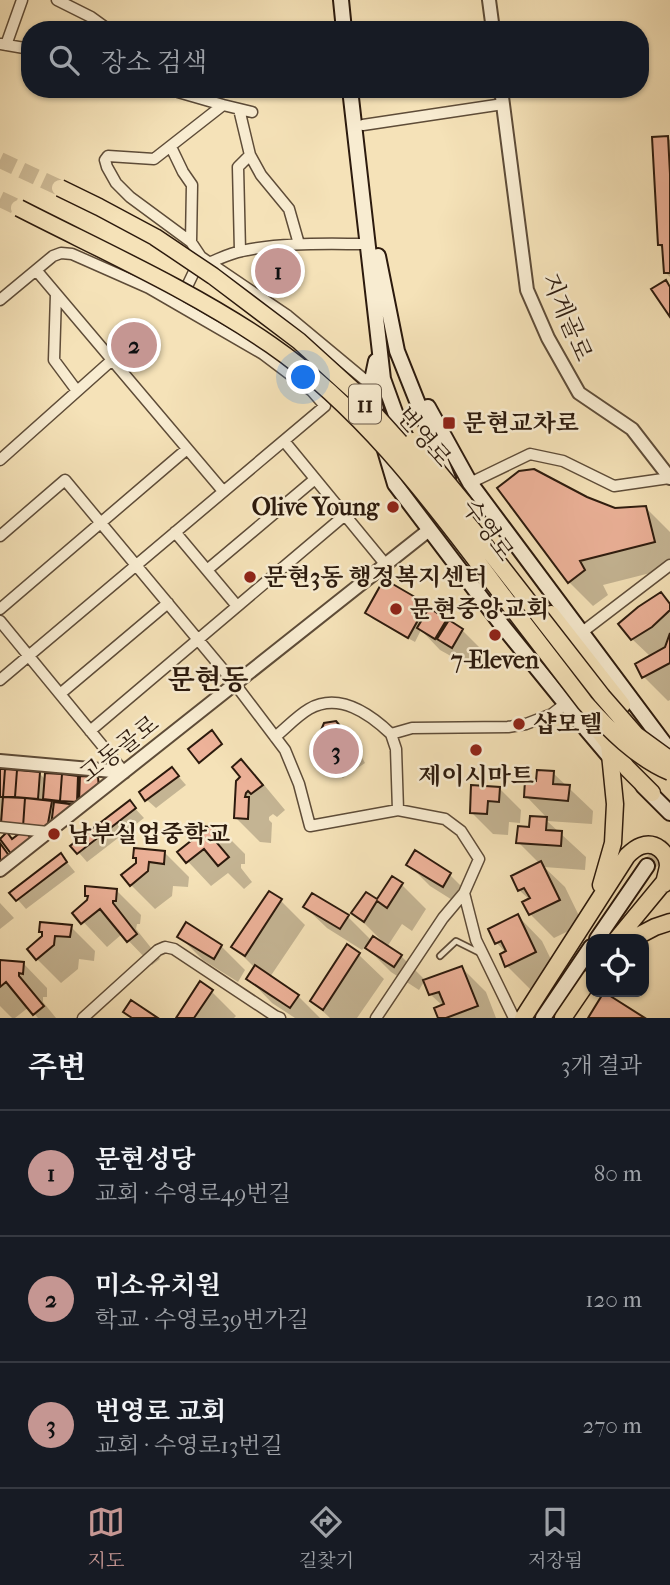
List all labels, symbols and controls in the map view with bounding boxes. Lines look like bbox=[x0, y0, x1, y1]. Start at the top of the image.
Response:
search box bbox=[21, 21, 649, 98]
icon: search bbox=[45, 41, 83, 79]
text: 장소 검색 bbox=[101, 47, 207, 78]
pin: 1 bbox=[255, 245, 301, 297]
street label: 지게골로 bbox=[536, 269, 598, 365]
pin: 2 bbox=[111, 319, 157, 371]
your location bbox=[286, 360, 320, 394]
road number: 11 bbox=[349, 384, 381, 424]
street label: 번영로 bbox=[391, 402, 457, 472]
place label: 문현교차로 bbox=[463, 409, 579, 437]
marker: 문현교차로 bbox=[441, 415, 457, 431]
place label: Olive Young bbox=[252, 493, 380, 521]
street label: 수영로 bbox=[456, 494, 520, 566]
marker: Olive Young bbox=[385, 499, 401, 515]
place label: 문현3동 행정복지센터 bbox=[264, 563, 488, 591]
marker: 문현3동 행정복지센터 bbox=[242, 569, 258, 585]
place label: 문현중앙교회 bbox=[410, 595, 549, 623]
marker: 문현중앙교회 bbox=[388, 601, 404, 617]
marker: 7-Eleven bbox=[487, 627, 503, 643]
place label: 7-Eleven bbox=[450, 646, 540, 674]
district label: 문현동 bbox=[167, 663, 249, 696]
street label: 고동골로 bbox=[74, 709, 164, 789]
place label: 샵모텔 bbox=[533, 710, 603, 738]
marker: 샵모텔 bbox=[511, 716, 527, 732]
pin: 3 bbox=[313, 725, 359, 777]
marker: 제이시마트 bbox=[468, 742, 484, 758]
place label: 제이시마트 bbox=[418, 762, 534, 790]
place label: 남부실업중학교 bbox=[68, 820, 230, 848]
marker: 남부실업중학교 bbox=[46, 826, 62, 842]
map controls bbox=[586, 934, 649, 997]
button: locate bbox=[586, 934, 649, 997]
text: 주변 bbox=[28, 1050, 86, 1085]
text: 3개 결과 bbox=[561, 1052, 642, 1079]
text: 문현성당 bbox=[95, 1144, 195, 1175]
text: 1 bbox=[47, 1160, 55, 1187]
text: 80 m bbox=[594, 1160, 642, 1187]
text: 교회 · 수영로49번길 bbox=[95, 1180, 291, 1207]
text: 미소유치원 bbox=[95, 1270, 221, 1301]
text: 2 bbox=[45, 1286, 57, 1313]
text: 120 m bbox=[585, 1286, 642, 1313]
text: 학교 · 수영로39번가길 bbox=[95, 1306, 309, 1333]
text: 번영로 교회 bbox=[95, 1396, 226, 1427]
text: 3 bbox=[46, 1412, 56, 1439]
text: 270 m bbox=[582, 1412, 642, 1439]
text: 교회 · 수영로13번길 bbox=[95, 1432, 283, 1459]
tab: 지도 bbox=[87, 1503, 125, 1572]
tab: 길찾기 bbox=[299, 1503, 354, 1572]
tab: 저장됨 bbox=[528, 1503, 583, 1572]

